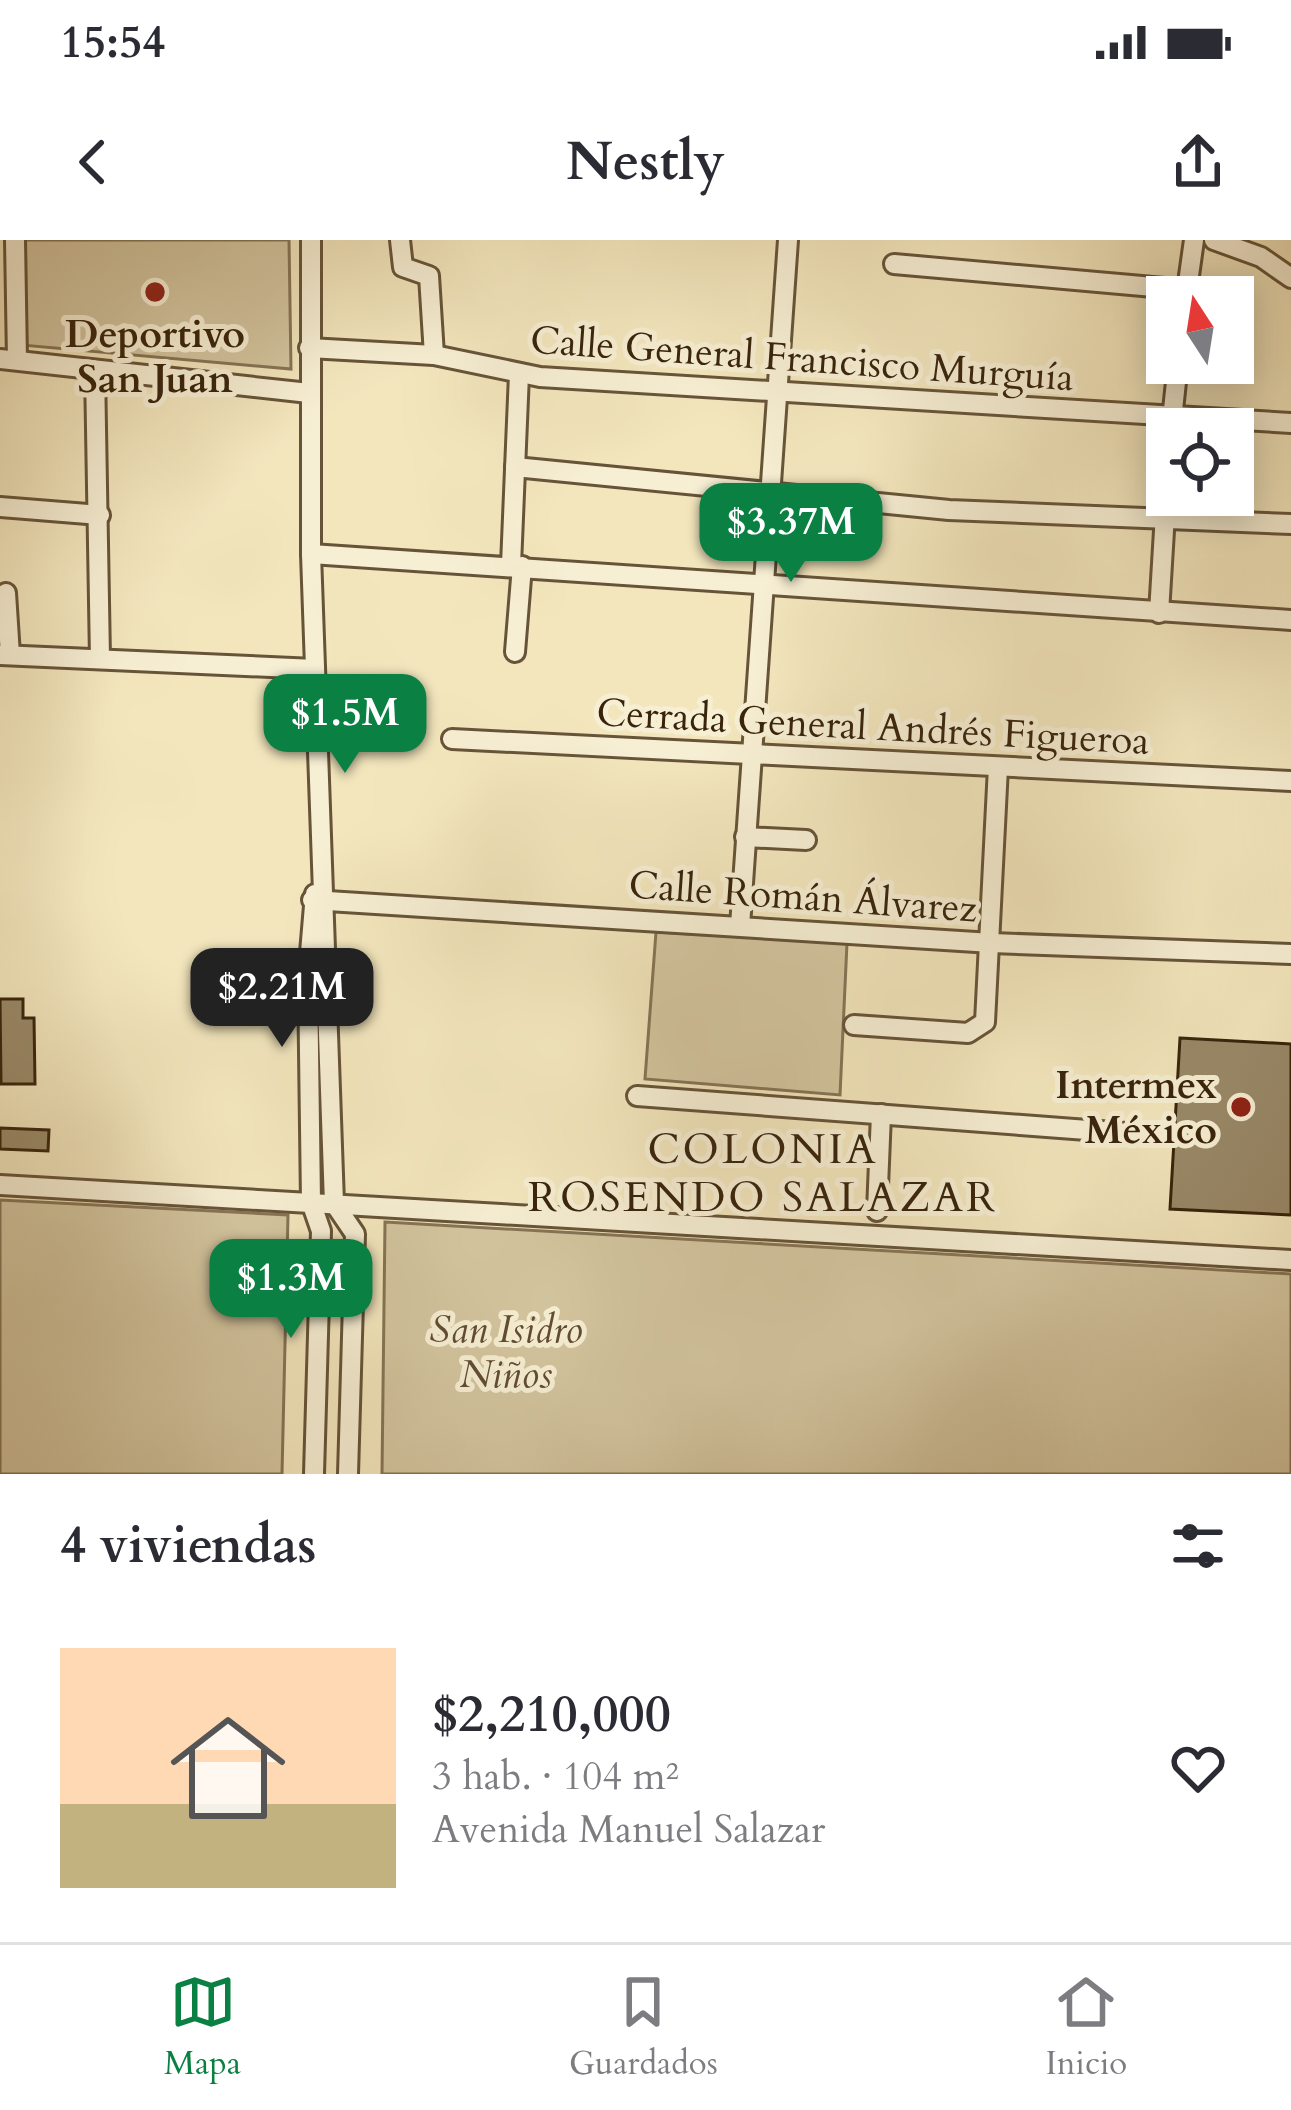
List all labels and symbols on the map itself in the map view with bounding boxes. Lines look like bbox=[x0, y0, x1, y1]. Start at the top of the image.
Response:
north arrow bbox=[1146, 276, 1254, 384]
marker: Deportivo San Juan bbox=[142, 279, 168, 305]
place label: Deportivo San Juan bbox=[65, 308, 245, 406]
street label: Calle General Francisco Murguía bbox=[528, 314, 1076, 404]
pin: $3.37M bbox=[693, 483, 889, 585]
pin: $1.5M bbox=[261, 674, 429, 776]
street label: Cerrada General Andrés Figueroa bbox=[595, 686, 1151, 768]
street label: Calle Román Álvarez bbox=[627, 858, 979, 936]
pin: $2.21M bbox=[184, 948, 380, 1050]
place label: Intermex México bbox=[1055, 1059, 1217, 1157]
marker: Intermex México bbox=[1228, 1094, 1254, 1120]
district label: COLONIA ROSENDO SALAZAR bbox=[528, 1121, 998, 1226]
pin: $1.3M bbox=[207, 1239, 375, 1341]
park label: San Isidro Niños bbox=[429, 1303, 583, 1401]

